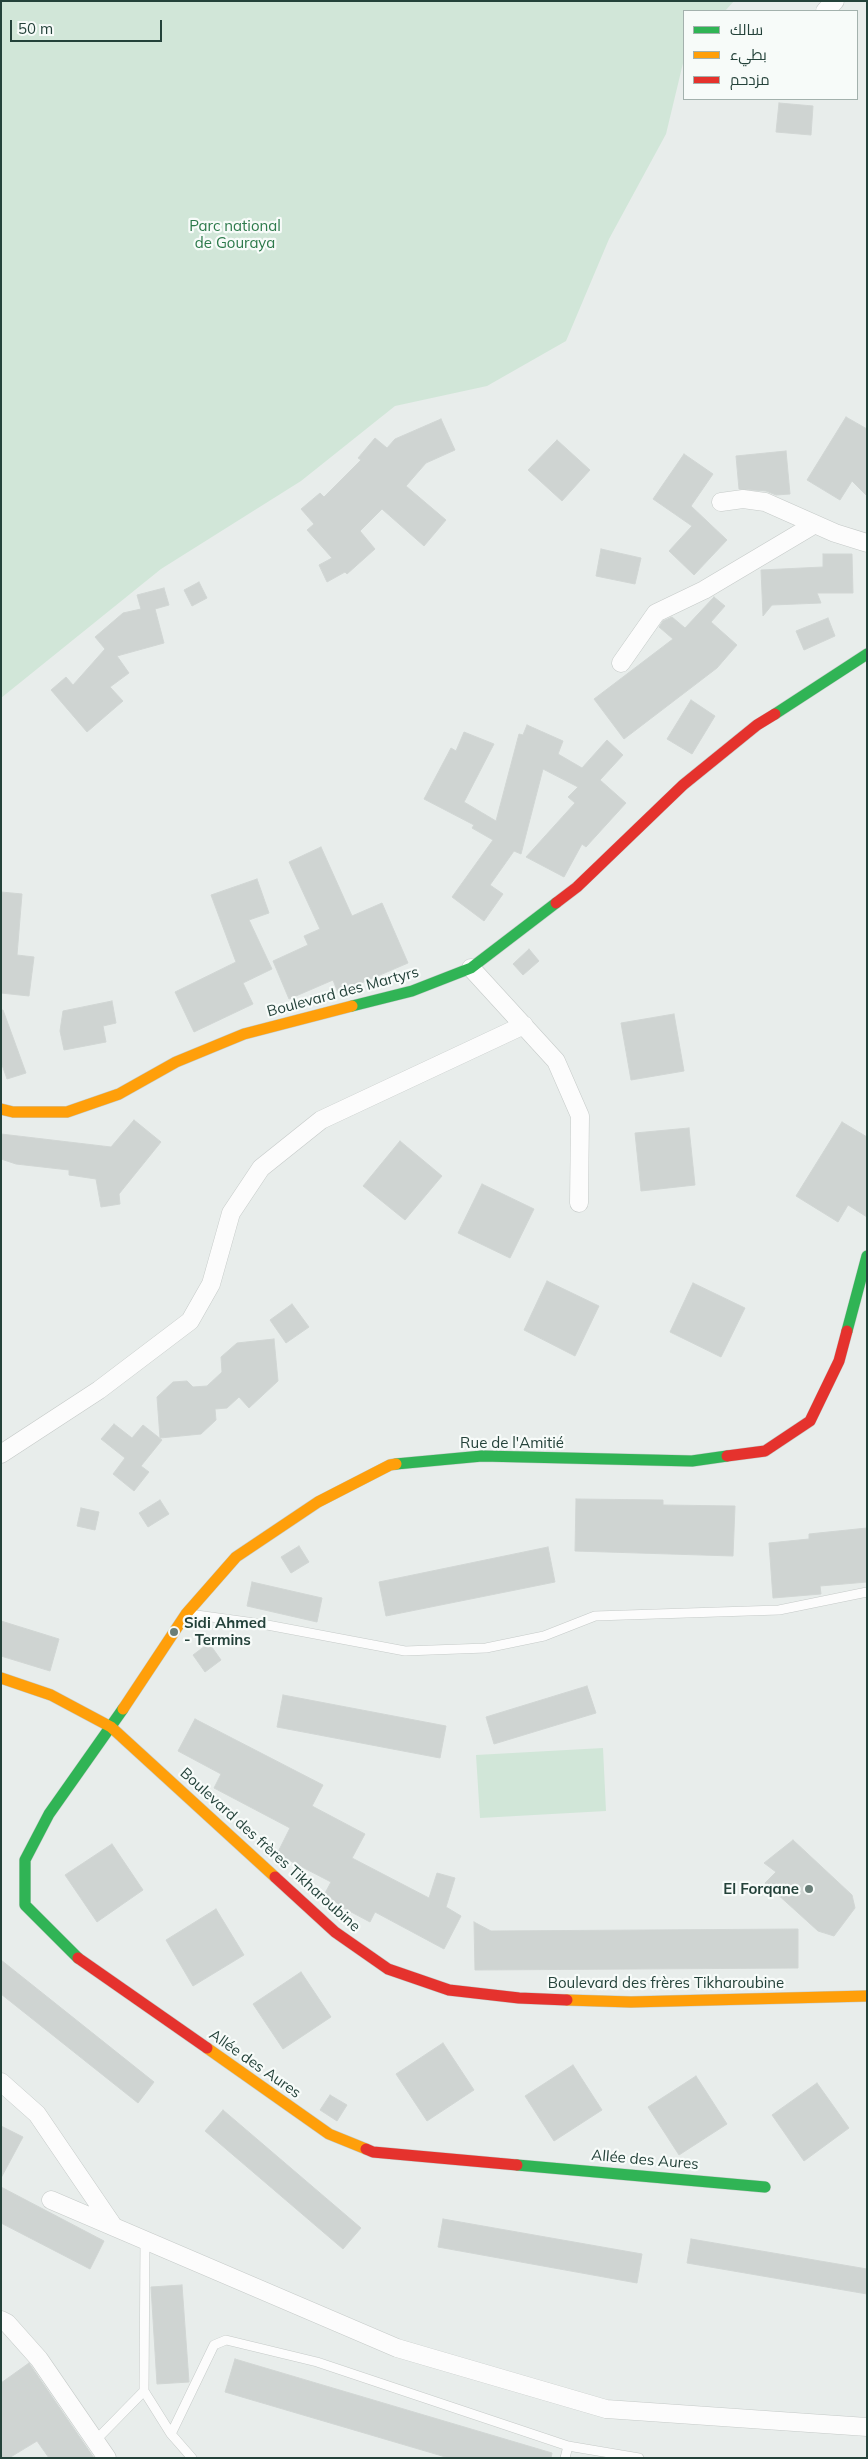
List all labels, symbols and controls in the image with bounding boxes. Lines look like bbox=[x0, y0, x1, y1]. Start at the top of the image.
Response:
scale bar bbox=[12, 10, 165, 42]
legend bbox=[683, 10, 858, 100]
text: 50 m bbox=[18, 19, 53, 38]
text: سالك bbox=[730, 20, 763, 39]
text: بطيء bbox=[730, 45, 767, 64]
text: مزدحم bbox=[730, 70, 770, 89]
park label: Parc national de Gouraya bbox=[189, 217, 281, 252]
street label: Boulevard des Martyrs bbox=[265, 963, 421, 1021]
street label: Rue de l'Amitié bbox=[460, 1434, 564, 1452]
place label: Sidi Ahmed - Termins bbox=[184, 1614, 266, 1649]
marker: Sidi Ahmed - Termins bbox=[168, 1626, 180, 1638]
street label: Boulevard des frères Tikharoubine bbox=[176, 1764, 364, 1936]
place label: El Forqane bbox=[723, 1880, 799, 1898]
marker: El Forqane bbox=[803, 1883, 815, 1895]
street label: Boulevard des frères Tikharoubine bbox=[548, 1974, 784, 1992]
street label: Allée des Aures bbox=[206, 2026, 304, 2102]
street label: Allée des Aures bbox=[591, 2146, 699, 2174]

